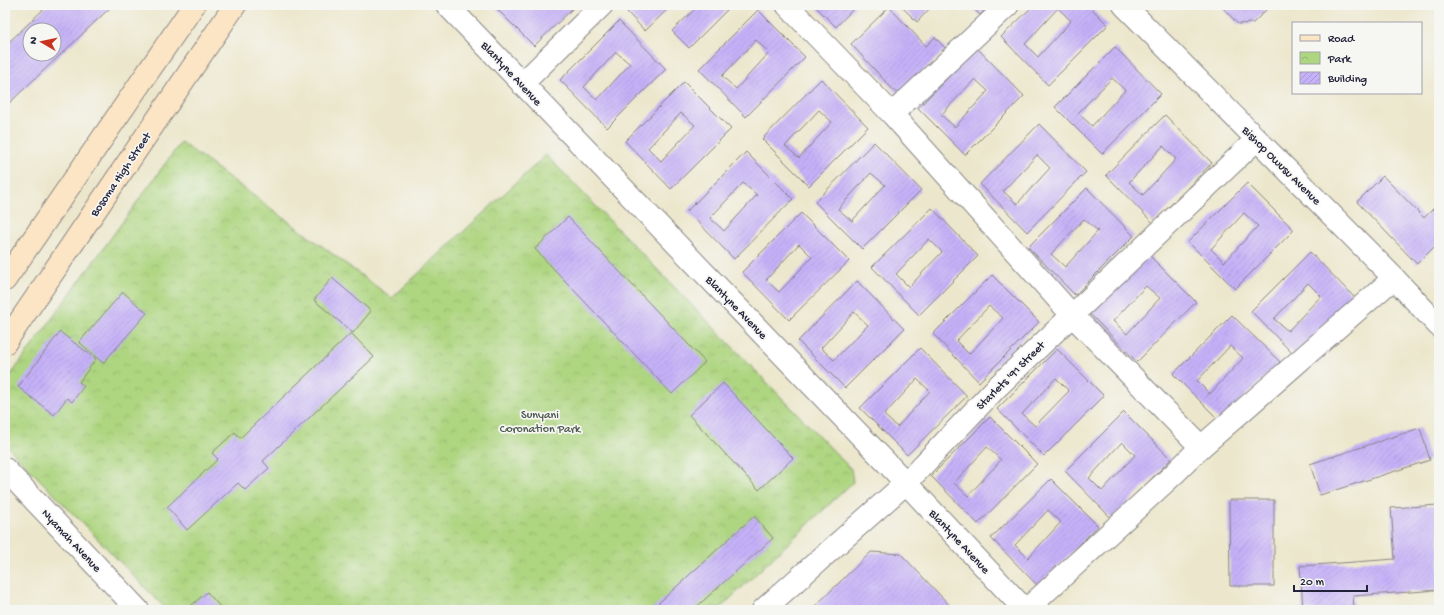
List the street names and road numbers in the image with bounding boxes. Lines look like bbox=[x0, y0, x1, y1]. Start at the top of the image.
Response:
street label: Blantyne Avenue bbox=[477, 39, 544, 110]
street label: Bishop Owusu Avenue bbox=[1238, 123, 1323, 209]
street label: Bosoma High Street bbox=[88, 129, 156, 221]
street label: Blantyne Avenue bbox=[701, 273, 770, 344]
street label: Starlets '91 Street bbox=[974, 338, 1049, 414]
street label: Nyamah Avenue bbox=[38, 507, 104, 576]
street label: Blantyne Avenue bbox=[925, 507, 992, 578]

